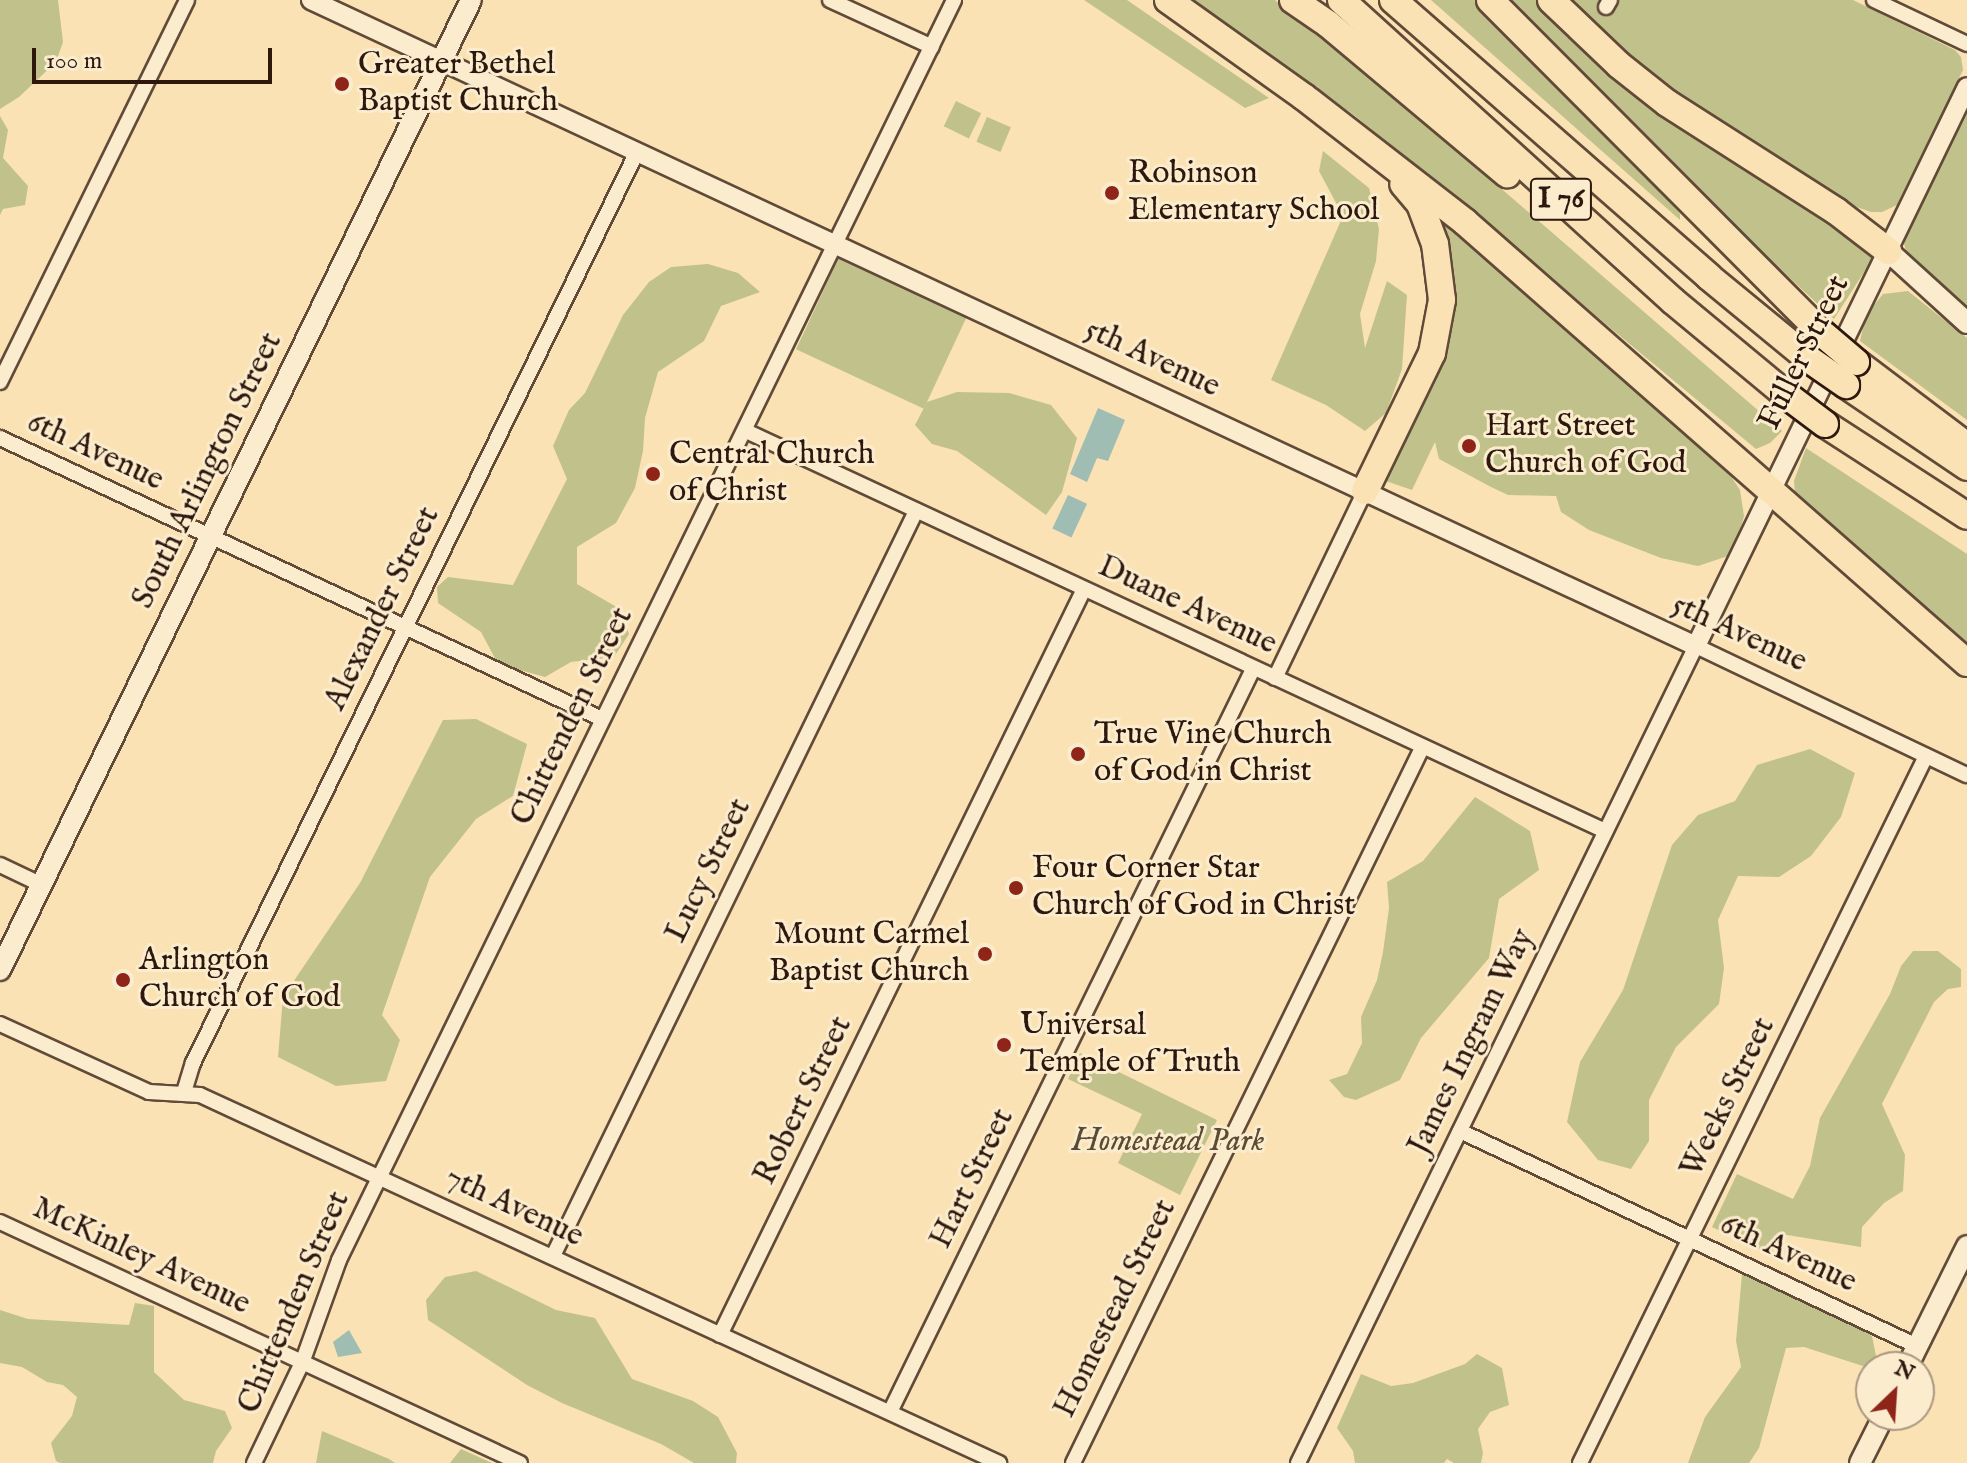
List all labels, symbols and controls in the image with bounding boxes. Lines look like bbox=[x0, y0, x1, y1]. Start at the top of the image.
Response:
scale bar bbox=[36, 32, 276, 82]
text: 100 m bbox=[46, 46, 102, 77]
place label: Greater Bethel Baptist Church bbox=[358, 47, 558, 122]
marker: Greater Bethel Baptist Church bbox=[333, 75, 351, 93]
place label: Robinson Elementary School bbox=[1128, 156, 1379, 231]
road number: I 76 bbox=[1529, 173, 1593, 225]
marker: Robinson Elementary School bbox=[1103, 184, 1121, 202]
street label: Fuller Street bbox=[1751, 270, 1859, 436]
street label: 5th Avenue bbox=[1078, 311, 1226, 407]
street label: South Arlington Street bbox=[125, 327, 291, 615]
street label: 6th Avenue bbox=[21, 404, 169, 500]
place label: Hart Street Church of God bbox=[1485, 409, 1686, 484]
place label: Central Church of Christ bbox=[669, 437, 875, 512]
marker: Hart Street Church of God bbox=[1460, 437, 1478, 455]
marker: Central Church of Christ bbox=[644, 465, 662, 483]
street label: Alexander Street bbox=[317, 501, 449, 717]
street label: Duane Avenue bbox=[1092, 548, 1282, 664]
street label: 5th Avenue bbox=[1665, 586, 1813, 682]
street label: Chittenden Street bbox=[504, 602, 642, 832]
place label: True Vine Church of God in Christ bbox=[1094, 717, 1332, 792]
marker: True Vine Church of God in Christ bbox=[1069, 745, 1087, 763]
street label: Lucy Street bbox=[658, 793, 760, 949]
place label: Four Corner Star Church of God in Christ bbox=[1032, 851, 1355, 926]
marker: Four Corner Star Church of God in Christ bbox=[1007, 879, 1025, 897]
place label: Mount Carmel Baptist Church bbox=[769, 917, 969, 992]
street label: James Ingram Way bbox=[1401, 923, 1543, 1161]
place label: Arlington Church of God bbox=[139, 943, 340, 1018]
marker: Mount Carmel Baptist Church bbox=[976, 945, 994, 963]
marker: Arlington Church of God bbox=[114, 971, 132, 989]
place label: Universal Temple of Truth bbox=[1020, 1008, 1240, 1083]
street label: Robert Street bbox=[747, 1011, 861, 1191]
street label: Weeks Street bbox=[1674, 1012, 1784, 1184]
marker: Universal Temple of Truth bbox=[995, 1036, 1013, 1054]
street label: Hart Street bbox=[923, 1103, 1023, 1255]
park label: Homestead Park bbox=[1072, 1123, 1264, 1161]
street label: 7th Avenue bbox=[439, 1159, 589, 1257]
street label: Chittenden Street bbox=[231, 1186, 359, 1420]
street label: McKinley Avenue bbox=[26, 1190, 256, 1324]
street label: Homestead Street bbox=[1047, 1194, 1185, 1424]
street label: 6th Avenue bbox=[1714, 1206, 1862, 1302]
north arrow bbox=[1855, 1351, 1935, 1431]
text: N bbox=[1890, 1354, 1919, 1388]

